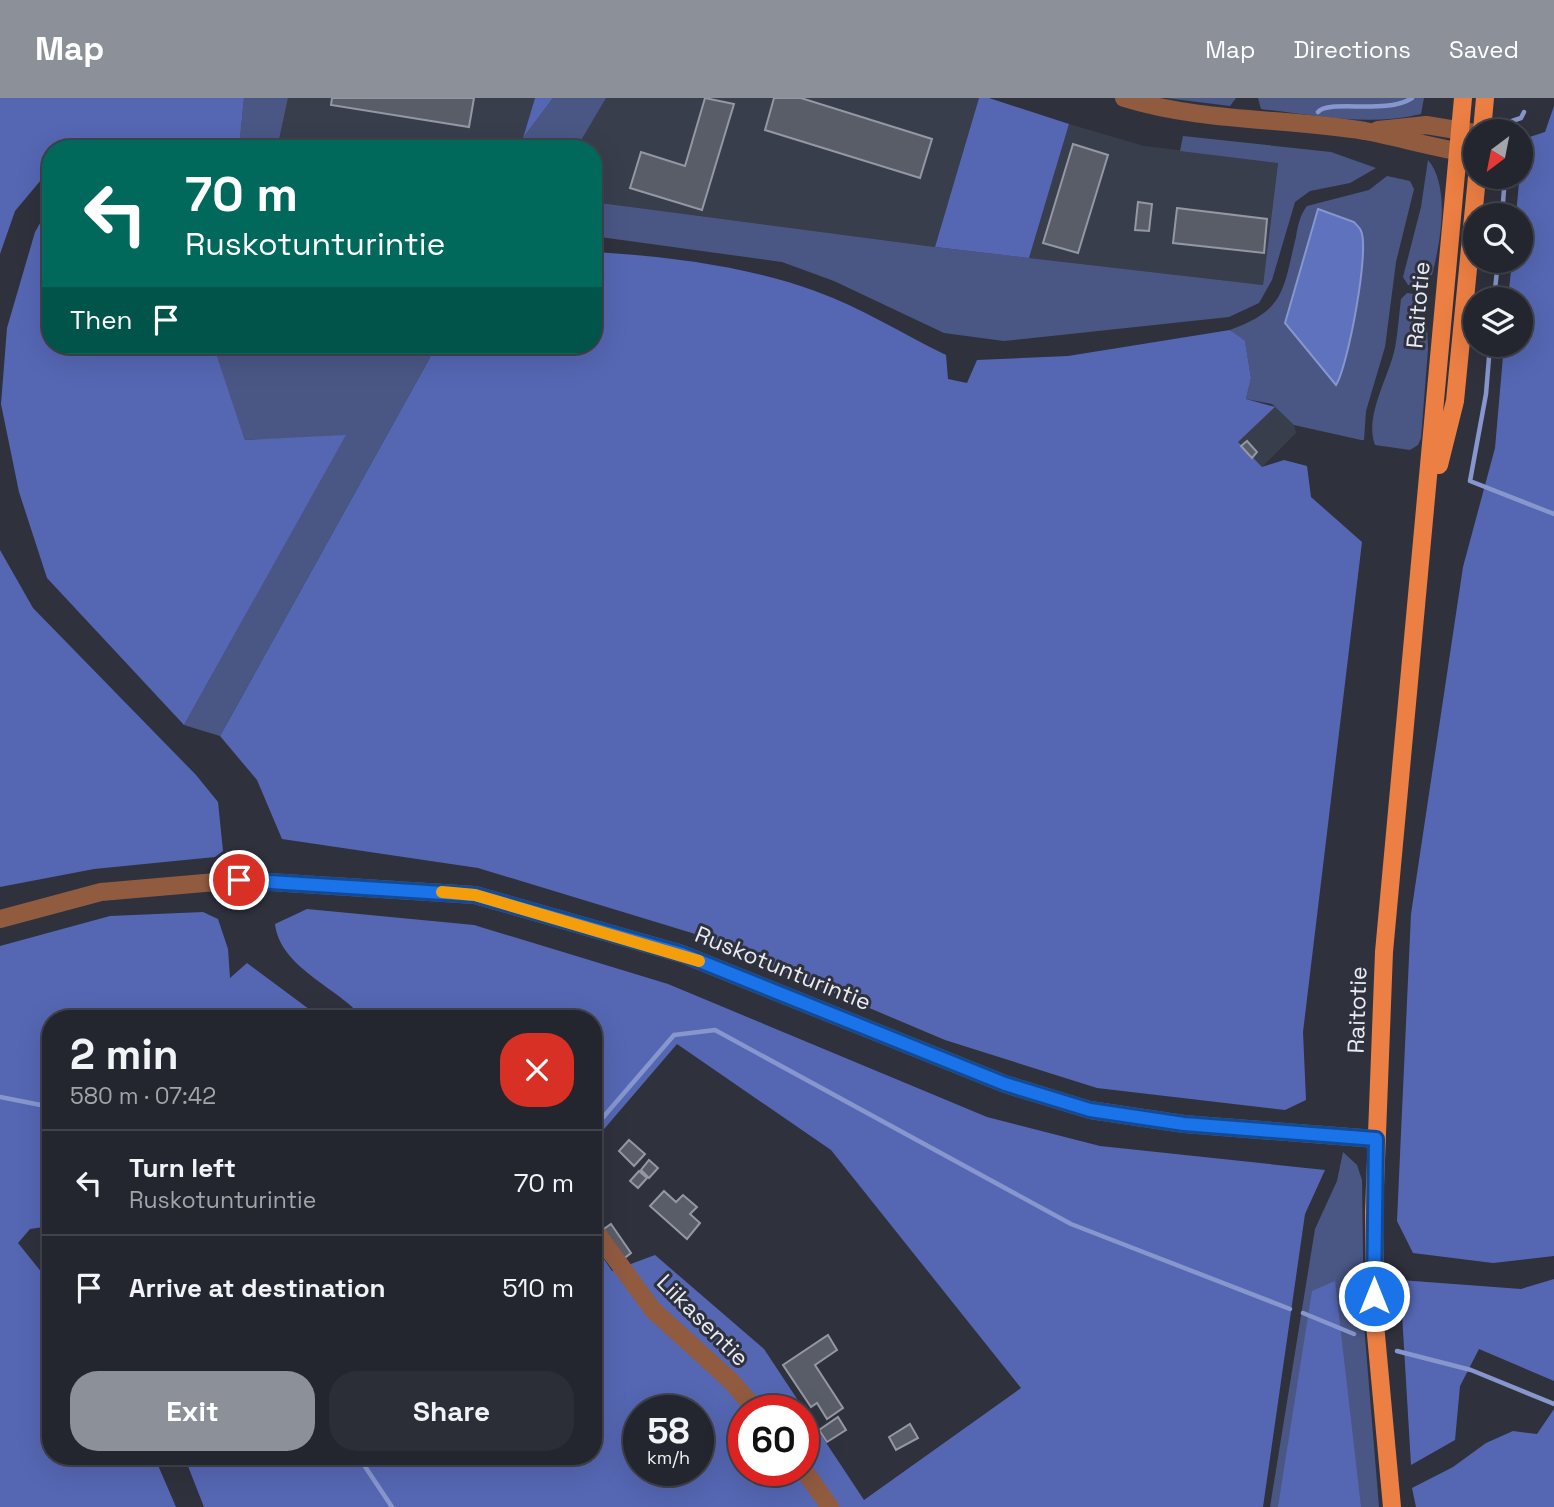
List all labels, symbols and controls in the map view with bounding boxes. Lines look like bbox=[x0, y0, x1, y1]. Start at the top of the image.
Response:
text: Map bbox=[35, 28, 104, 70]
text: Map bbox=[1205, 34, 1255, 65]
text: Directions bbox=[1293, 34, 1411, 65]
text: Saved bbox=[1449, 34, 1519, 65]
north arrow bbox=[1463, 119, 1533, 189]
map controls bbox=[1463, 119, 1533, 357]
text: 70 m bbox=[185, 163, 298, 225]
icon: left bbox=[70, 168, 161, 259]
button: search bbox=[1463, 203, 1533, 273]
text: Ruskotunturintie bbox=[185, 224, 446, 264]
street label: Raitotie bbox=[1399, 260, 1437, 350]
button: layers bbox=[1463, 287, 1533, 357]
icon: arrive bbox=[147, 301, 185, 339]
text: Then bbox=[70, 303, 133, 337]
pin bbox=[209, 850, 269, 910]
icon: arrive bbox=[220, 861, 258, 899]
street label: Ruskotunturintie bbox=[691, 919, 875, 1017]
street label: Raitotie bbox=[1340, 966, 1374, 1054]
text: 2 min bbox=[70, 1028, 179, 1081]
button: close bbox=[500, 1033, 574, 1107]
text: 580 m · 07:42 bbox=[70, 1081, 216, 1111]
text: Turn left bbox=[129, 1151, 236, 1185]
icon: left bbox=[70, 1164, 108, 1202]
text: 70 m bbox=[514, 1166, 574, 1200]
text: Ruskotunturintie bbox=[129, 1185, 316, 1215]
position arrow bbox=[1337, 1259, 1411, 1333]
street label: Liikasentie bbox=[651, 1268, 755, 1372]
icon: arrive bbox=[70, 1269, 108, 1307]
text: Arrive at destination bbox=[129, 1271, 386, 1305]
text: 510 m bbox=[502, 1271, 574, 1305]
button: Exit bbox=[70, 1371, 315, 1451]
button: Share bbox=[329, 1371, 574, 1451]
speed limit sign: 60 bbox=[728, 1395, 819, 1486]
text: 58 bbox=[647, 1409, 690, 1453]
text: km/h bbox=[647, 1446, 690, 1469]

